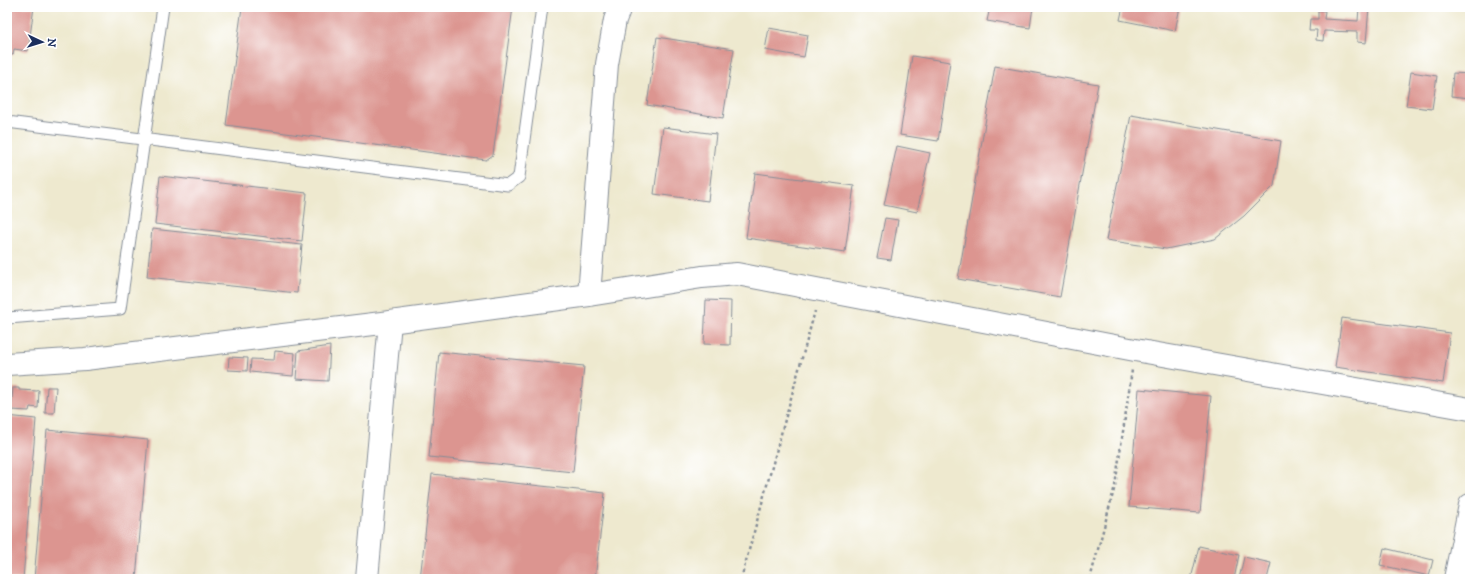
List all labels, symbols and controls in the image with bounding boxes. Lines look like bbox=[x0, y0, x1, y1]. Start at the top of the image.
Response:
north arrow bbox=[22, 22, 62, 62]
text: N bbox=[44, 38, 58, 48]

